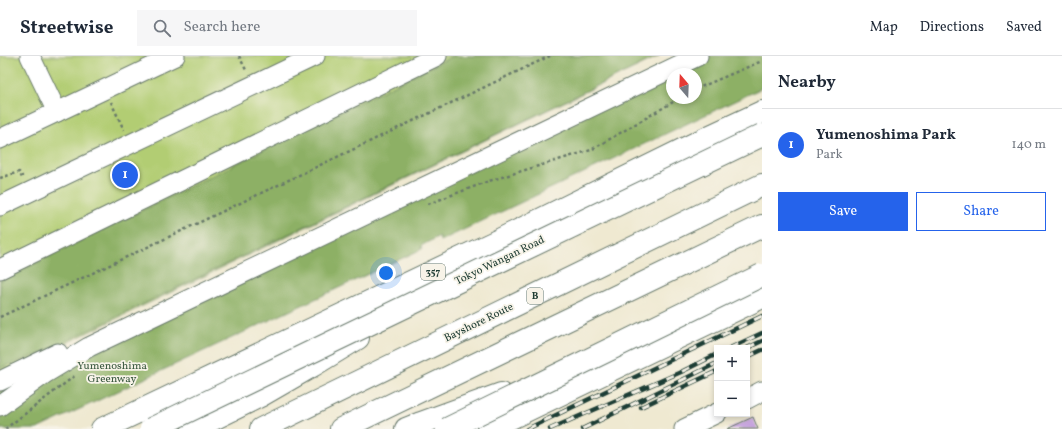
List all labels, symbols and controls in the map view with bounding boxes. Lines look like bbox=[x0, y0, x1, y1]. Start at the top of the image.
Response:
search box bbox=[137, 10, 417, 46]
text: Streetwise bbox=[20, 15, 113, 41]
icon: search bbox=[151, 17, 173, 39]
text: Search here bbox=[183, 17, 260, 38]
text: Map bbox=[870, 18, 898, 37]
text: Directions bbox=[920, 18, 984, 37]
text: Saved bbox=[1006, 18, 1042, 37]
north arrow bbox=[666, 68, 702, 104]
text: Nearby bbox=[778, 71, 836, 94]
text: Yumenoshima Park bbox=[816, 125, 956, 146]
text: 1 bbox=[788, 136, 794, 154]
text: 140 m bbox=[1012, 136, 1046, 154]
text: Park bbox=[816, 146, 843, 164]
pin: 1 bbox=[112, 160, 138, 190]
button: Save bbox=[778, 192, 908, 231]
button: Share bbox=[916, 192, 1046, 231]
street label: Tokyo Wangan Road bbox=[453, 233, 547, 289]
your location bbox=[376, 263, 396, 283]
road number: 357 bbox=[421, 264, 445, 280]
road number: B bbox=[527, 288, 543, 304]
street label: Bayshore Route bbox=[442, 300, 516, 346]
map controls bbox=[714, 345, 750, 417]
button: + bbox=[714, 345, 750, 381]
park label: Yumenoshima Greenway bbox=[77, 359, 147, 387]
button: − bbox=[714, 381, 750, 417]

